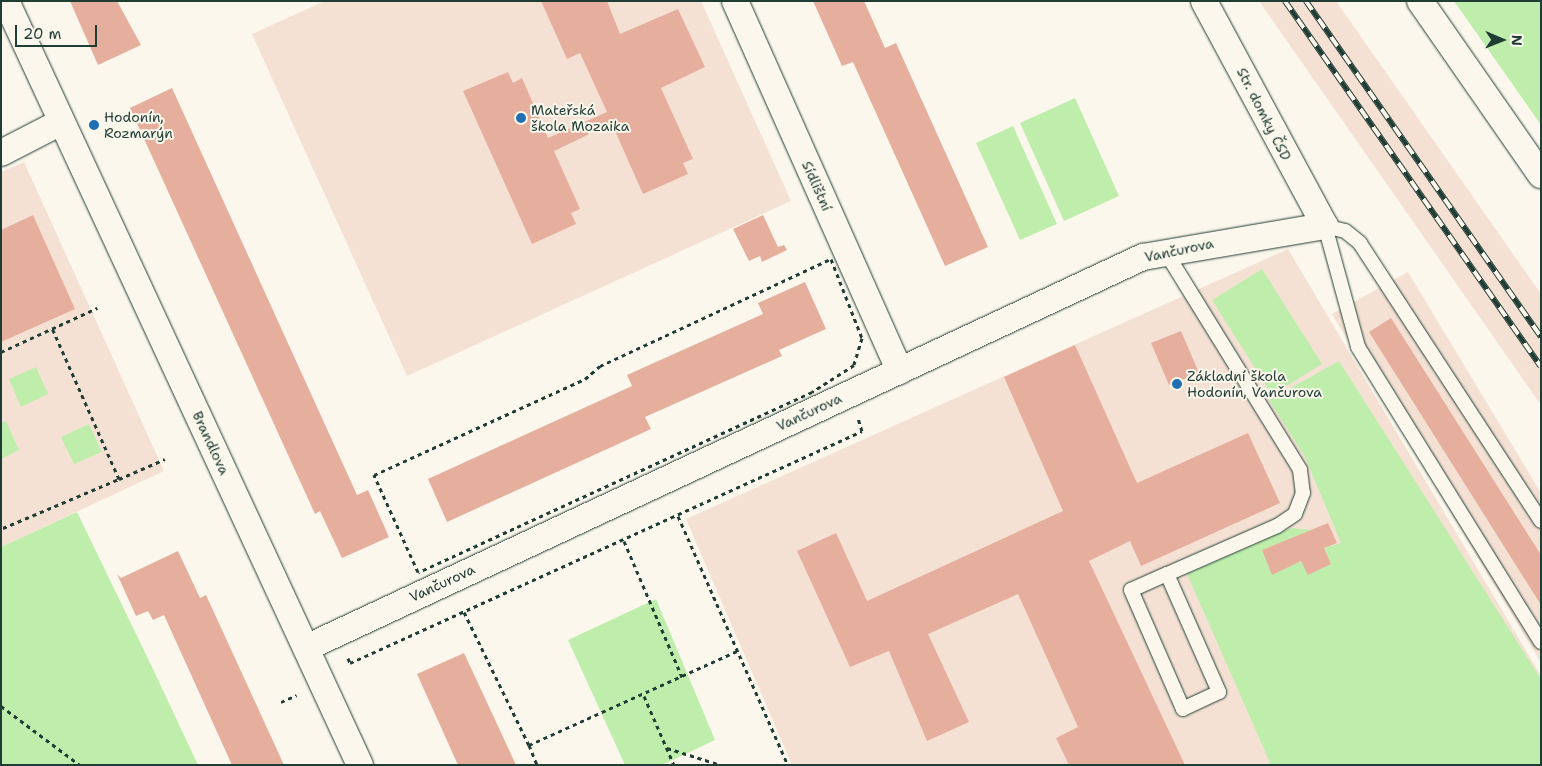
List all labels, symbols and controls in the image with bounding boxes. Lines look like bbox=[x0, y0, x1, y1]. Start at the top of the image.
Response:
scale bar bbox=[18, 15, 100, 47]
north arrow bbox=[1477, 15, 1527, 65]
text: 20 m bbox=[23, 24, 62, 44]
text: N bbox=[1508, 35, 1526, 46]
street label: Str. domky ČSD bbox=[1233, 65, 1295, 163]
place label: Mateřská škola Mozaika bbox=[531, 102, 629, 134]
place label: Hodonín, Rozmarýn bbox=[104, 109, 173, 142]
marker: Mateřská škola Mozaika bbox=[515, 112, 527, 124]
marker: Hodonín, Rozmarýn bbox=[88, 119, 100, 131]
street label: Sídlištní bbox=[799, 158, 835, 214]
street label: Vančurova bbox=[1143, 234, 1215, 266]
place label: Základní škola Hodonín, Vančurova bbox=[1187, 368, 1322, 401]
marker: Základní škola Hodonín, Vančurova bbox=[1171, 378, 1183, 390]
street label: Vančurova bbox=[774, 390, 844, 434]
street label: Brandlova bbox=[189, 409, 233, 477]
street label: Vančurova bbox=[407, 561, 477, 605]

